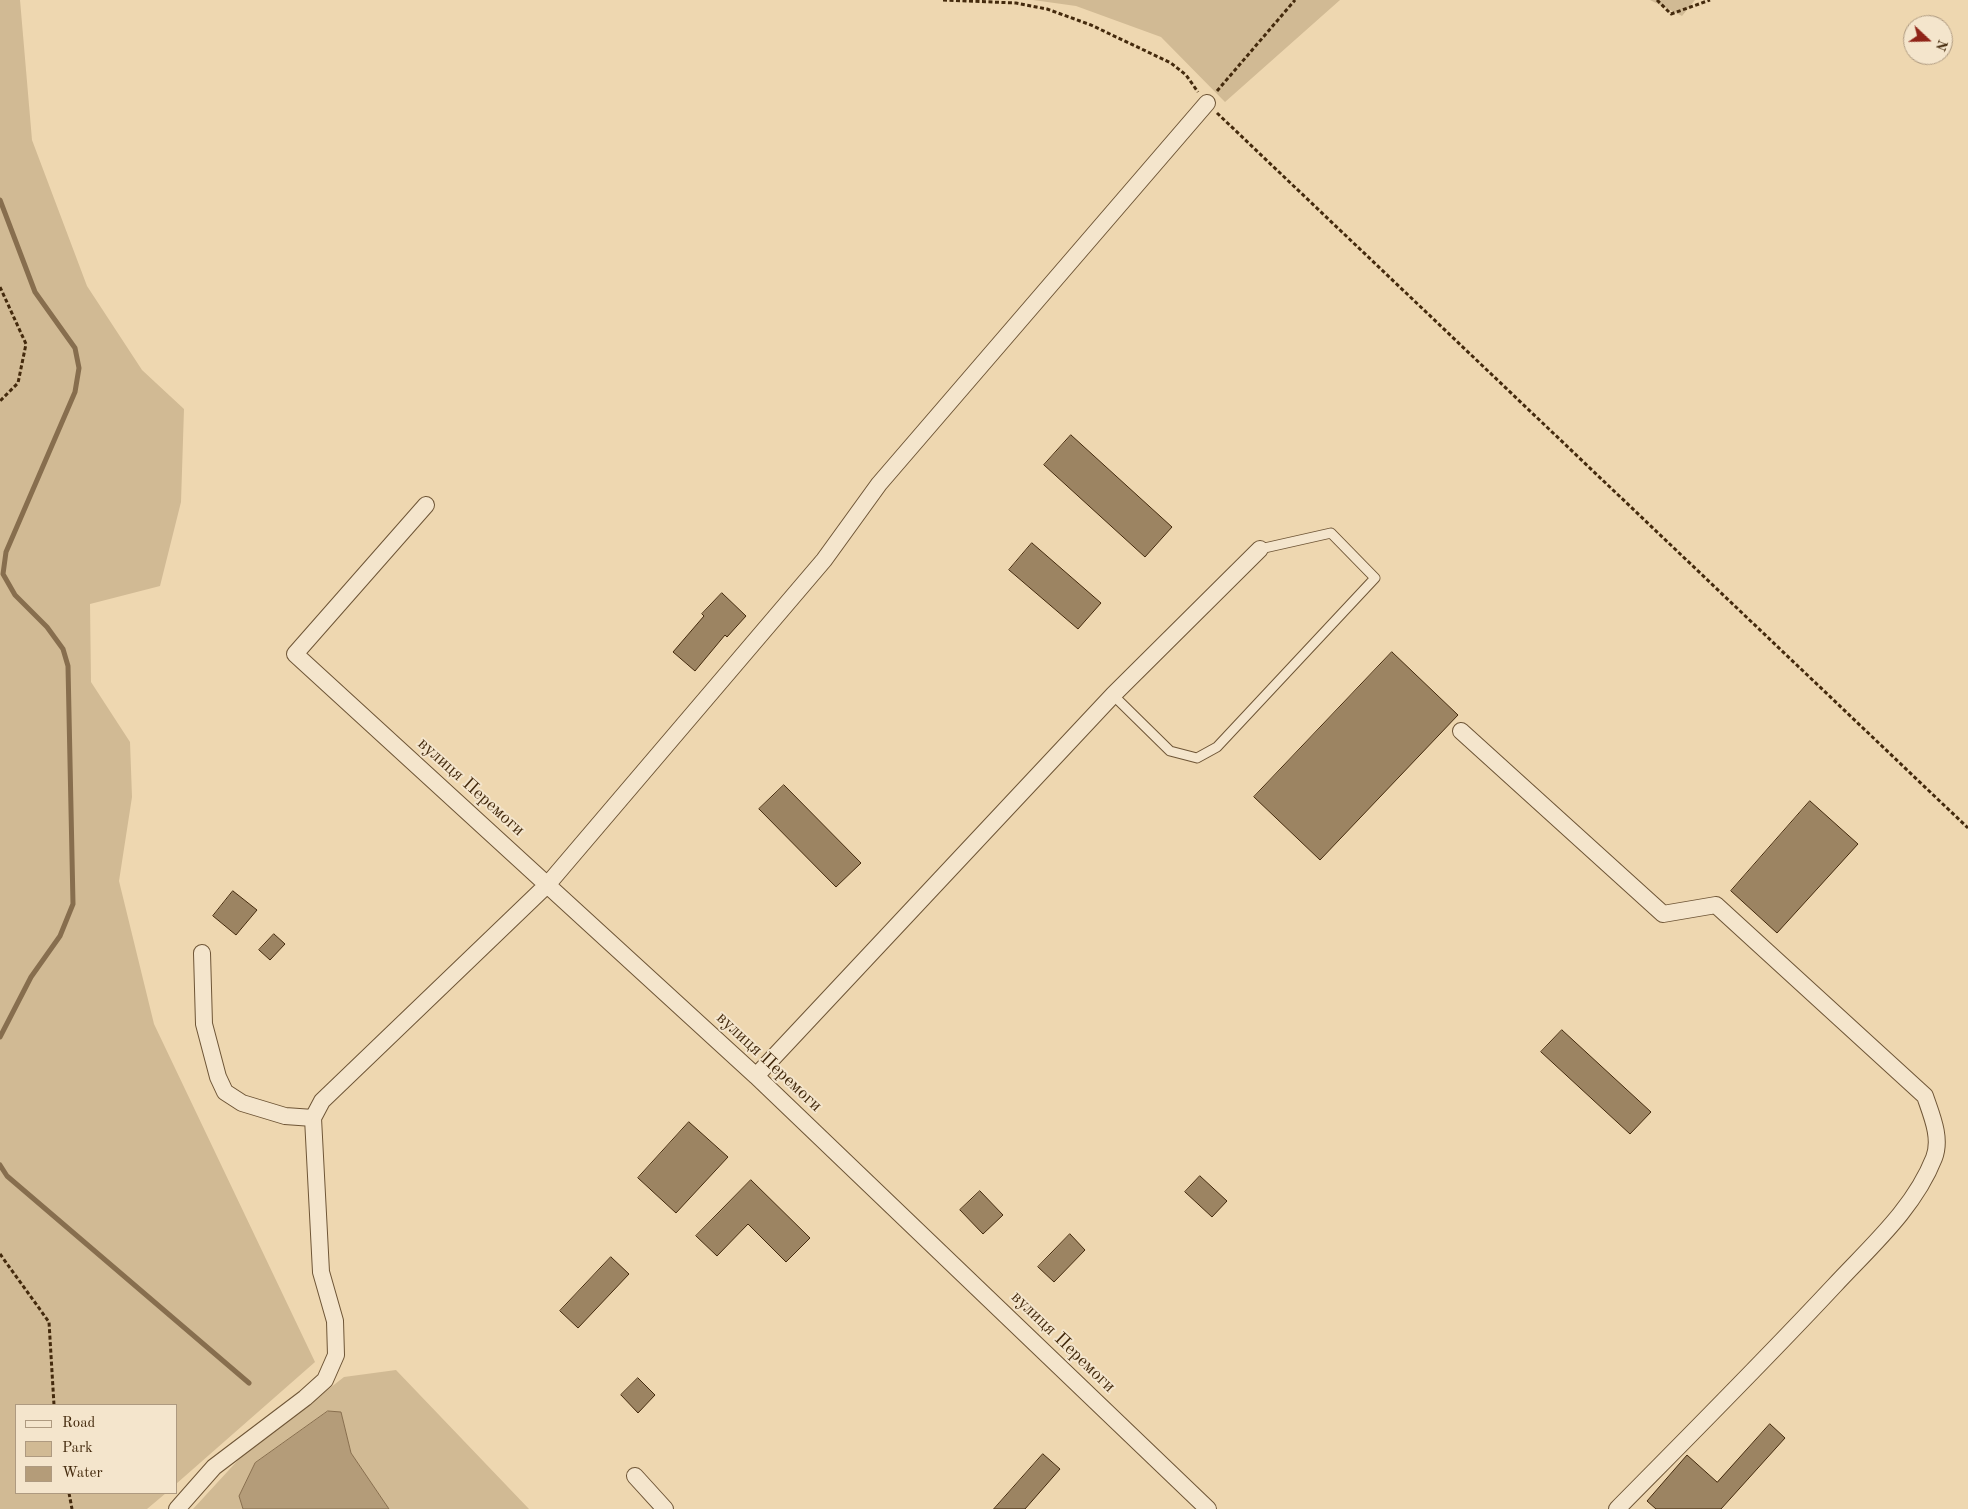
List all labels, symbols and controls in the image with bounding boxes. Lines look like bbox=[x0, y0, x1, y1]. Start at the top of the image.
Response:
north arrow bbox=[1903, 15, 1953, 65]
text: N bbox=[1933, 38, 1950, 53]
street label: вулиця Перемоги bbox=[413, 733, 529, 841]
street label: вулиця Перемоги bbox=[712, 1007, 826, 1117]
street label: вулиця Перемоги bbox=[1006, 1287, 1120, 1397]
legend bbox=[15, 1404, 178, 1494]
text: Road bbox=[62, 1416, 95, 1431]
text: Park bbox=[62, 1441, 93, 1456]
text: Water bbox=[62, 1466, 103, 1481]

